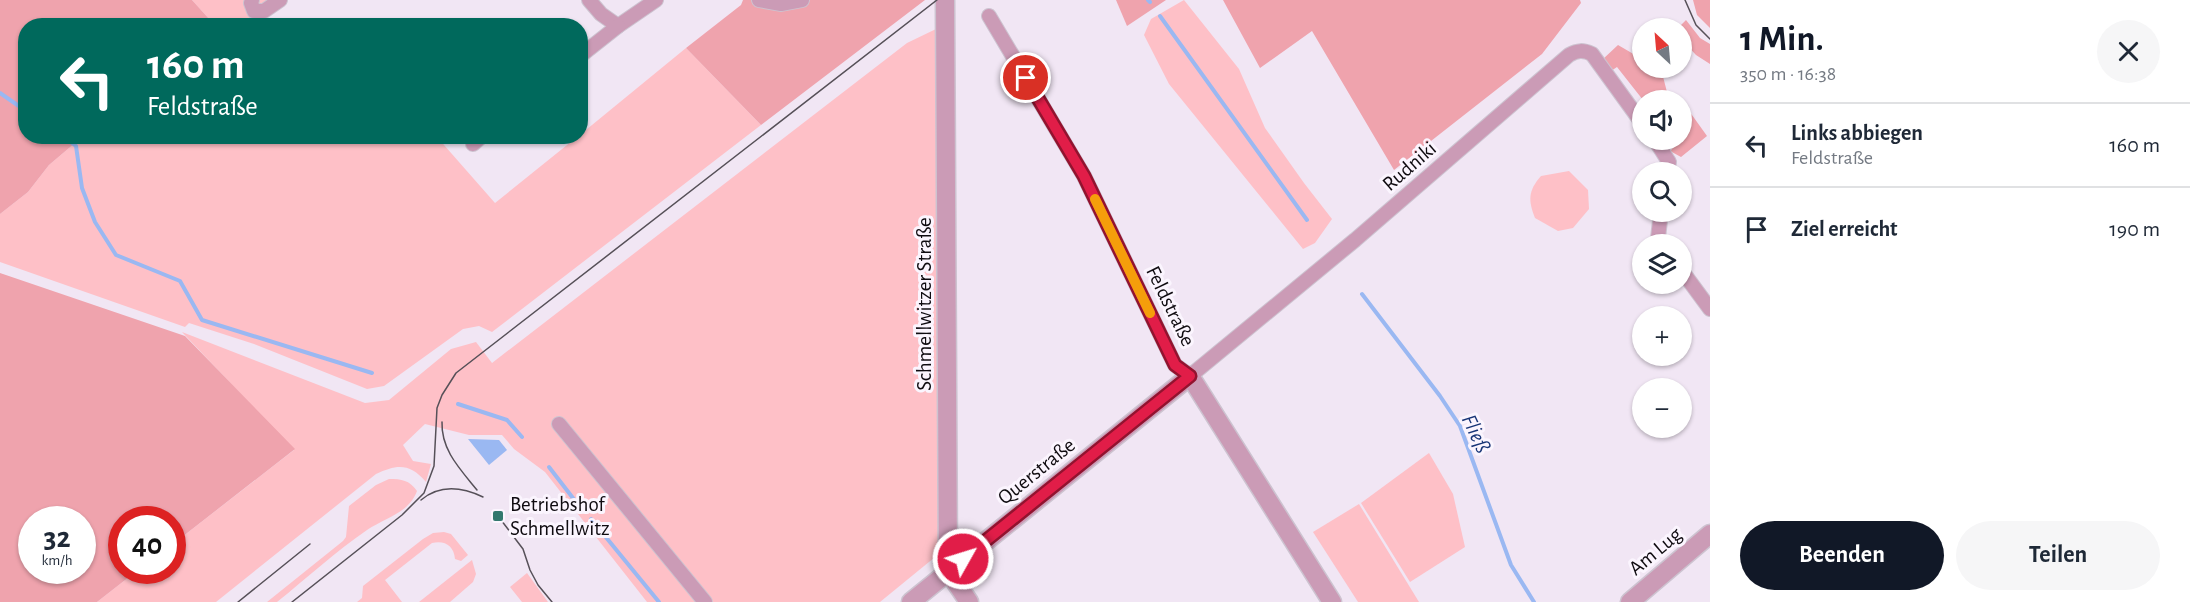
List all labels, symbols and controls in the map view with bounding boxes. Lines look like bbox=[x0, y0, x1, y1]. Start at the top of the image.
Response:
north arrow bbox=[1632, 18, 1692, 78]
map controls bbox=[1632, 18, 1692, 438]
button: close bbox=[2097, 20, 2160, 83]
text: 1 Min. bbox=[1740, 21, 1824, 57]
icon: left bbox=[48, 42, 126, 120]
text: 160 m bbox=[147, 44, 245, 86]
pin bbox=[1000, 52, 1051, 103]
icon: arrive bbox=[1009, 61, 1042, 94]
text: 350 m · 16:38 bbox=[1740, 64, 1836, 84]
button: sound bbox=[1632, 90, 1692, 150]
text: Feldstraße bbox=[147, 93, 258, 120]
text: Links abbiegen bbox=[1791, 122, 1923, 144]
icon: left bbox=[1740, 129, 1773, 162]
text: 160 m bbox=[2109, 134, 2160, 156]
street label: Rudniki bbox=[1379, 138, 1440, 195]
text: Feldstraße bbox=[1791, 148, 1873, 168]
button: search bbox=[1632, 162, 1692, 222]
icon: arrive bbox=[1740, 213, 1773, 246]
street label: Schmellwitzer Straße bbox=[914, 217, 935, 391]
text: Ziel erreicht bbox=[1791, 218, 1898, 240]
text: 190 m bbox=[2109, 218, 2160, 240]
button: layers bbox=[1632, 234, 1692, 294]
street label: Feldstraße bbox=[1142, 263, 1199, 350]
button: + bbox=[1632, 306, 1692, 366]
button: − bbox=[1632, 378, 1692, 438]
water label: Fließ bbox=[1458, 411, 1494, 456]
street label: Querstraße bbox=[994, 434, 1079, 509]
place label: Betriebshof Schmellwitz bbox=[510, 494, 610, 539]
speed limit sign: 40 bbox=[108, 506, 186, 584]
marker: Betriebshof Schmellwitz bbox=[491, 509, 505, 523]
button: Beenden bbox=[1740, 521, 1944, 590]
button: Teilen bbox=[1956, 521, 2160, 590]
text: 32 bbox=[43, 523, 71, 553]
street label: Am Lug bbox=[1625, 523, 1686, 579]
position arrow bbox=[931, 527, 995, 591]
text: km/h bbox=[42, 553, 72, 568]

